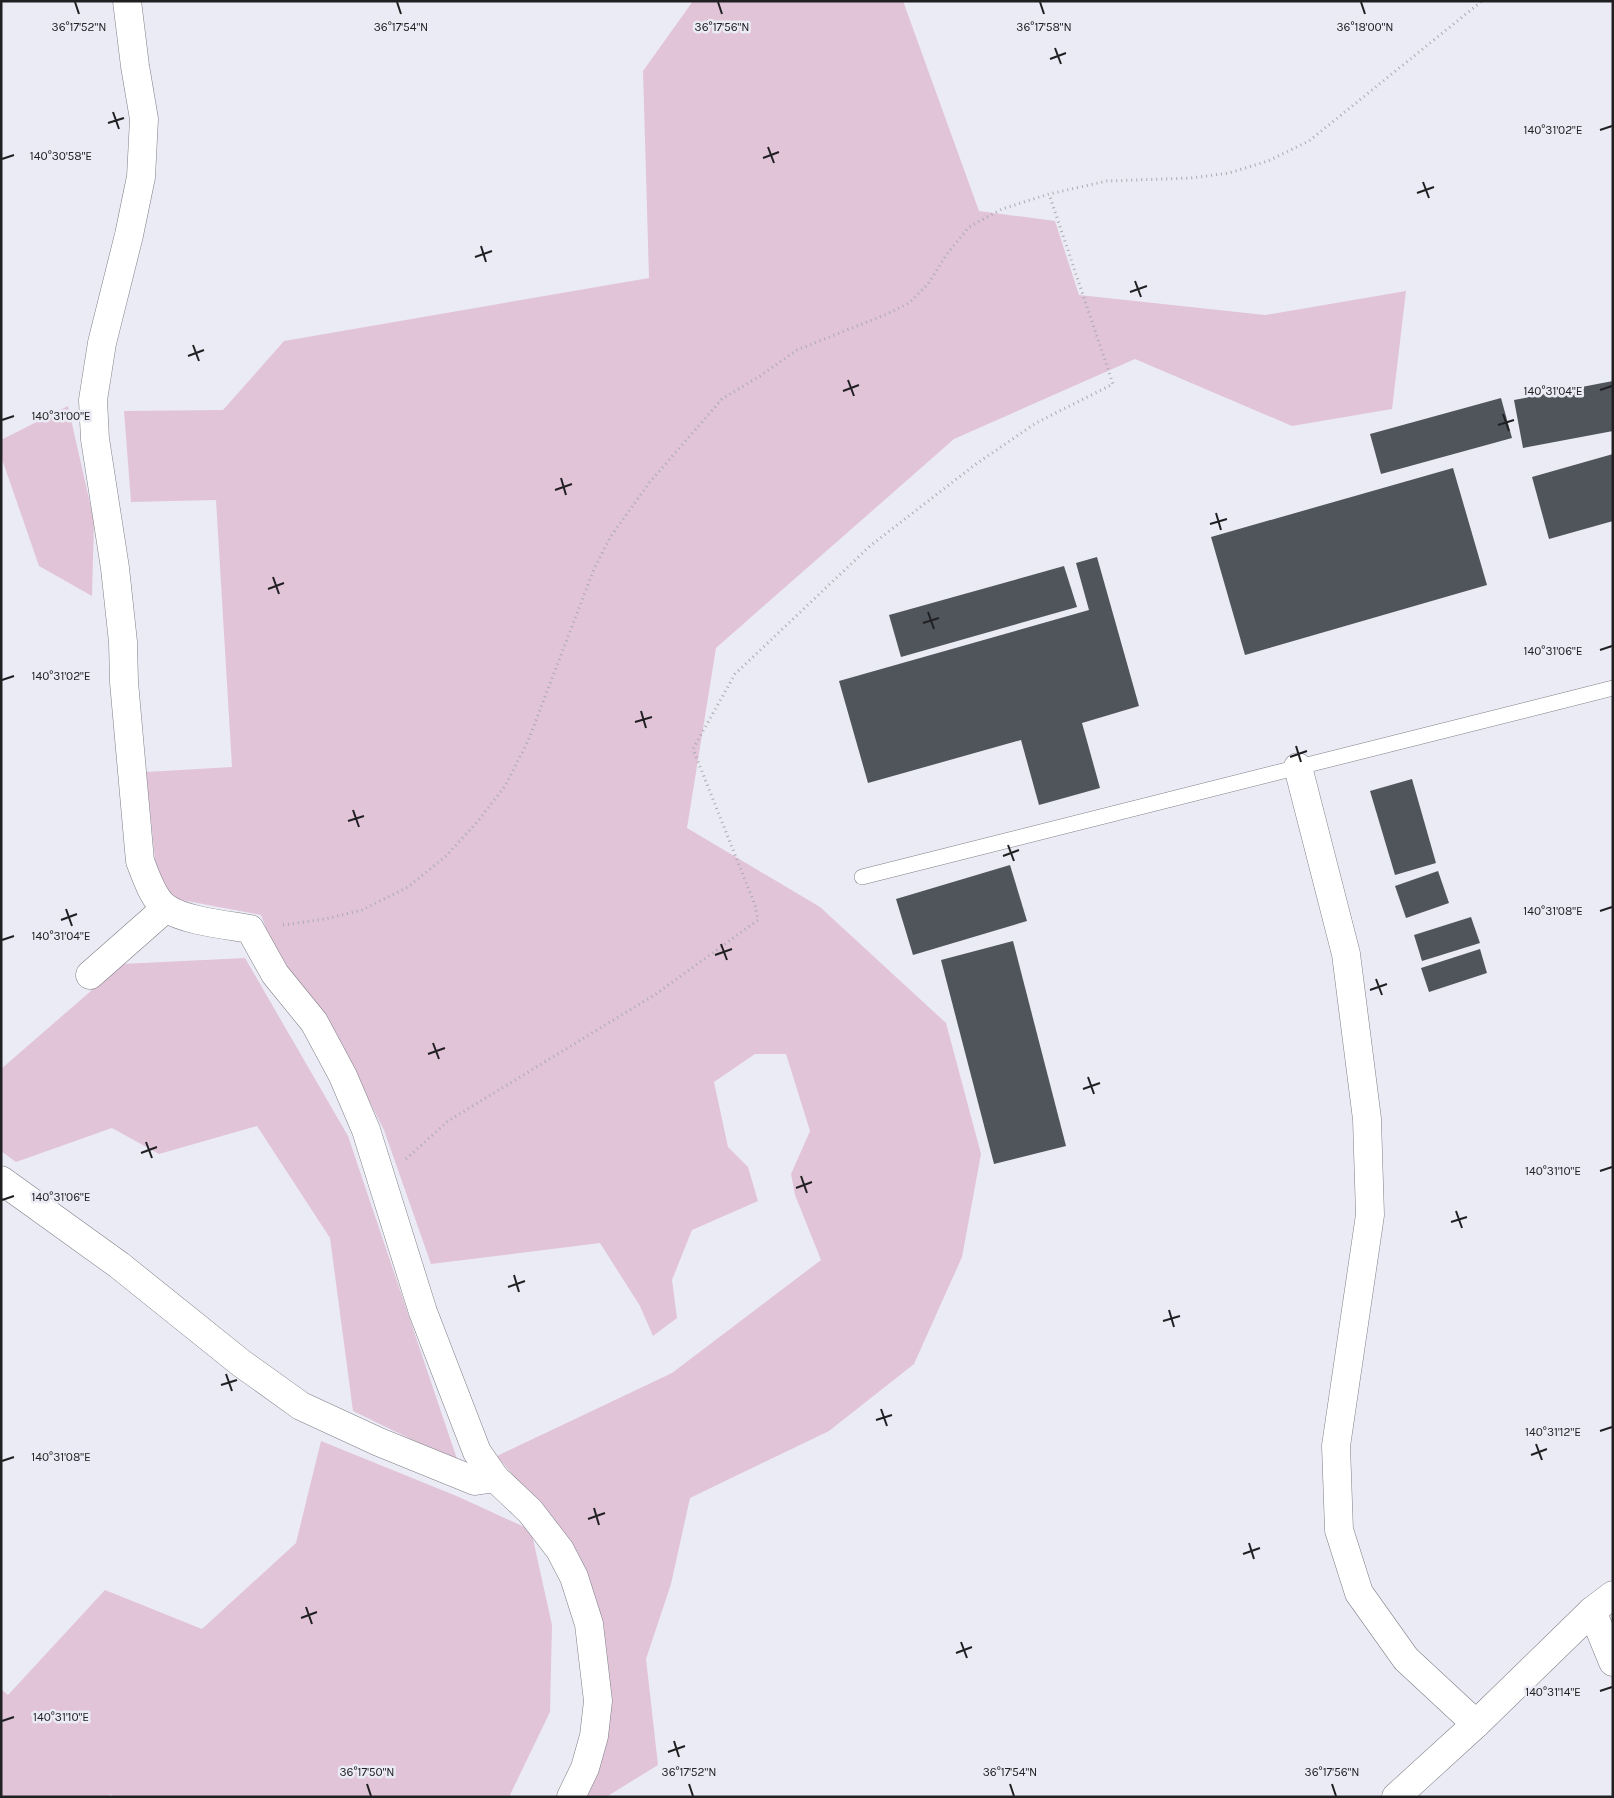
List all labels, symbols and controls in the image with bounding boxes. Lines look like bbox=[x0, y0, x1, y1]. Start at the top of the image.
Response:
text: 36°17'52"N bbox=[52, 20, 106, 34]
text: 36°17'54"N bbox=[374, 20, 428, 34]
text: 36°17'56"N bbox=[695, 20, 749, 34]
text: 36°17'58"N bbox=[1016, 20, 1072, 34]
text: 36°18'00"N bbox=[1336, 20, 1394, 34]
text: 140°31'02"E bbox=[1523, 123, 1583, 137]
text: 140°30'58"E bbox=[30, 149, 92, 163]
text: 140°31'04"E bbox=[1524, 384, 1582, 398]
text: 140°31'00"E bbox=[31, 409, 91, 423]
text: 140°31'06"E bbox=[1524, 644, 1582, 658]
text: 140°31'02"E bbox=[31, 669, 91, 683]
text: 140°31'08"E bbox=[1523, 904, 1583, 918]
text: 140°31'04"E bbox=[32, 929, 90, 943]
text: 140°31'10"E bbox=[1525, 1164, 1581, 1178]
text: 140°31'06"E bbox=[32, 1190, 90, 1204]
text: 140°31'12"E bbox=[1525, 1425, 1581, 1439]
text: 140°31'08"E bbox=[31, 1450, 91, 1464]
text: 140°31'14"E bbox=[1525, 1685, 1581, 1699]
text: 140°31'10"E bbox=[33, 1710, 89, 1724]
text: 36°17'50"N bbox=[339, 1765, 395, 1779]
text: 36°17'52"N bbox=[662, 1765, 716, 1779]
text: 36°17'54"N bbox=[983, 1765, 1037, 1779]
text: 36°17'56"N bbox=[1305, 1765, 1359, 1779]

